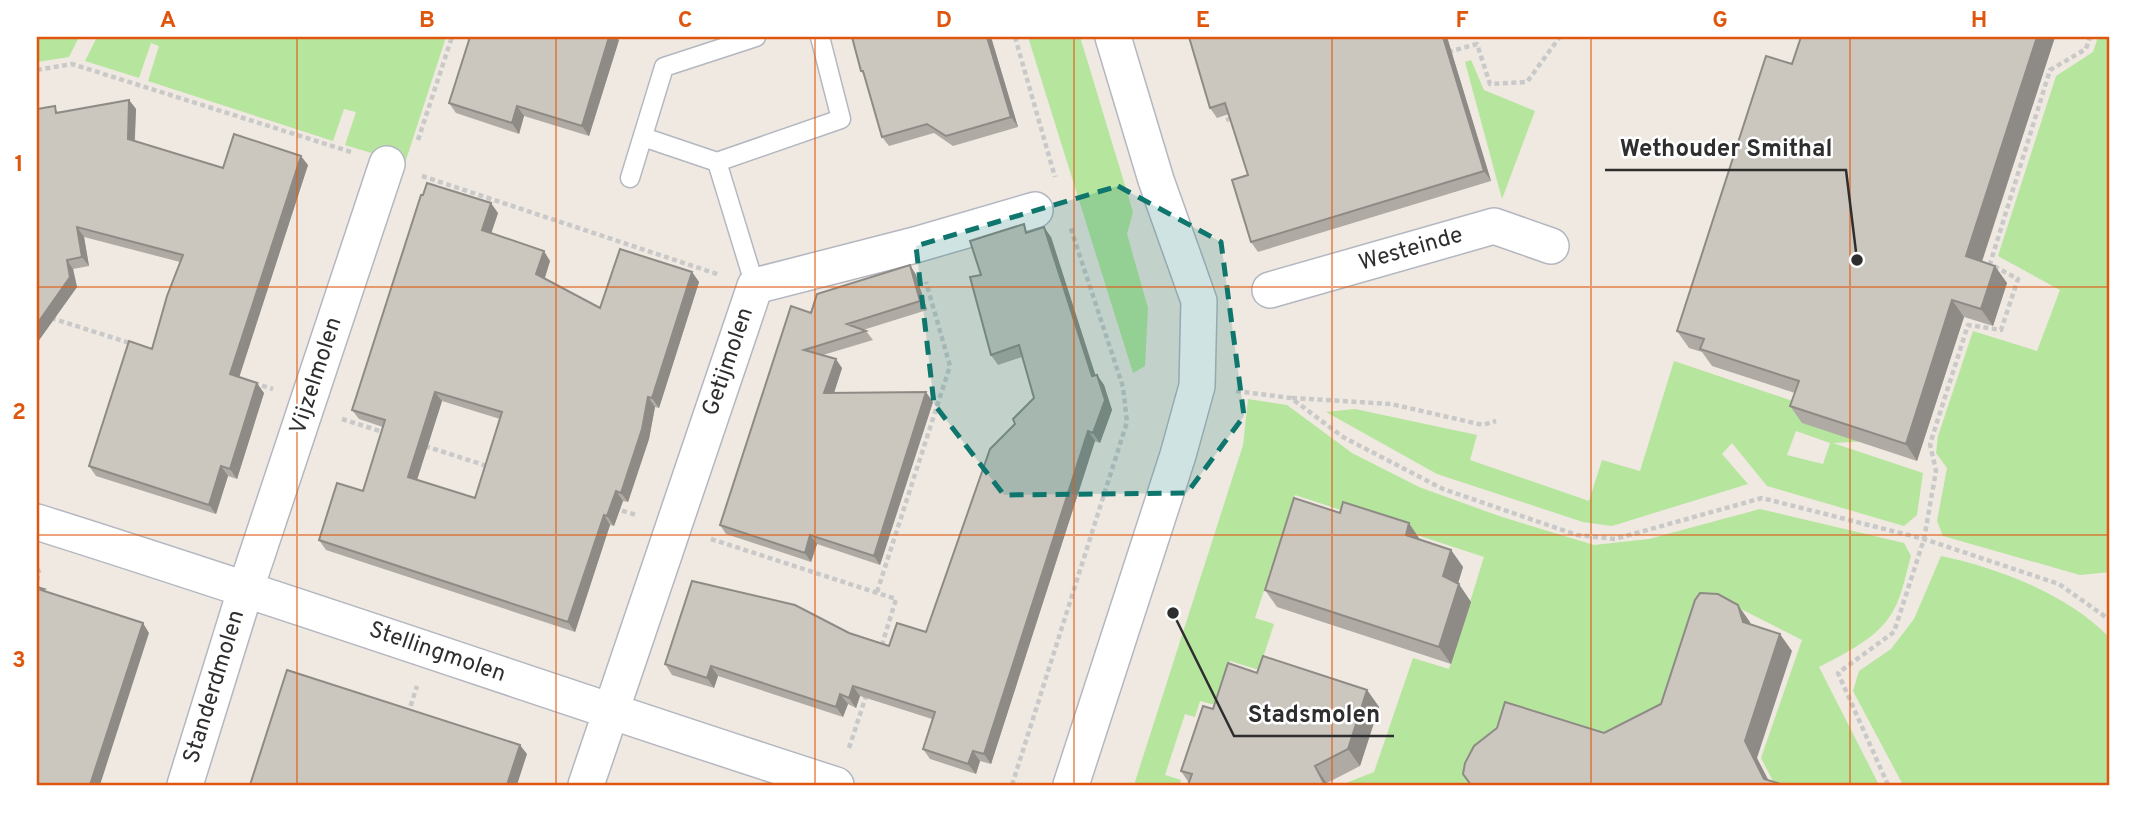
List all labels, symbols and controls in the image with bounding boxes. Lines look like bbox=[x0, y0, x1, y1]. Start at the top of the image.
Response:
text: A bbox=[160, 7, 176, 36]
text: B bbox=[419, 7, 435, 36]
text: C bbox=[678, 7, 692, 36]
text: D bbox=[936, 7, 952, 36]
text: E bbox=[1196, 7, 1210, 36]
text: F bbox=[1455, 7, 1469, 36]
text: G bbox=[1712, 7, 1728, 36]
text: H bbox=[1971, 7, 1987, 36]
callout: Wethouder Smithal bbox=[1605, 125, 1846, 170]
text: Wethouder Smithal bbox=[1620, 135, 1832, 165]
text: 1 bbox=[14, 151, 24, 180]
street label: Westeinde bbox=[1356, 221, 1466, 279]
street label: Getijmolen bbox=[697, 304, 761, 420]
street label: Vijzelmolen bbox=[284, 314, 350, 438]
text: 2 bbox=[12, 399, 26, 428]
street label: Standerdmolen bbox=[178, 607, 252, 767]
street label: Stellingmolen bbox=[365, 616, 509, 690]
text: 3 bbox=[12, 647, 26, 676]
callout: Stadsmolen bbox=[1234, 691, 1394, 736]
text: Stadsmolen bbox=[1248, 701, 1380, 731]

